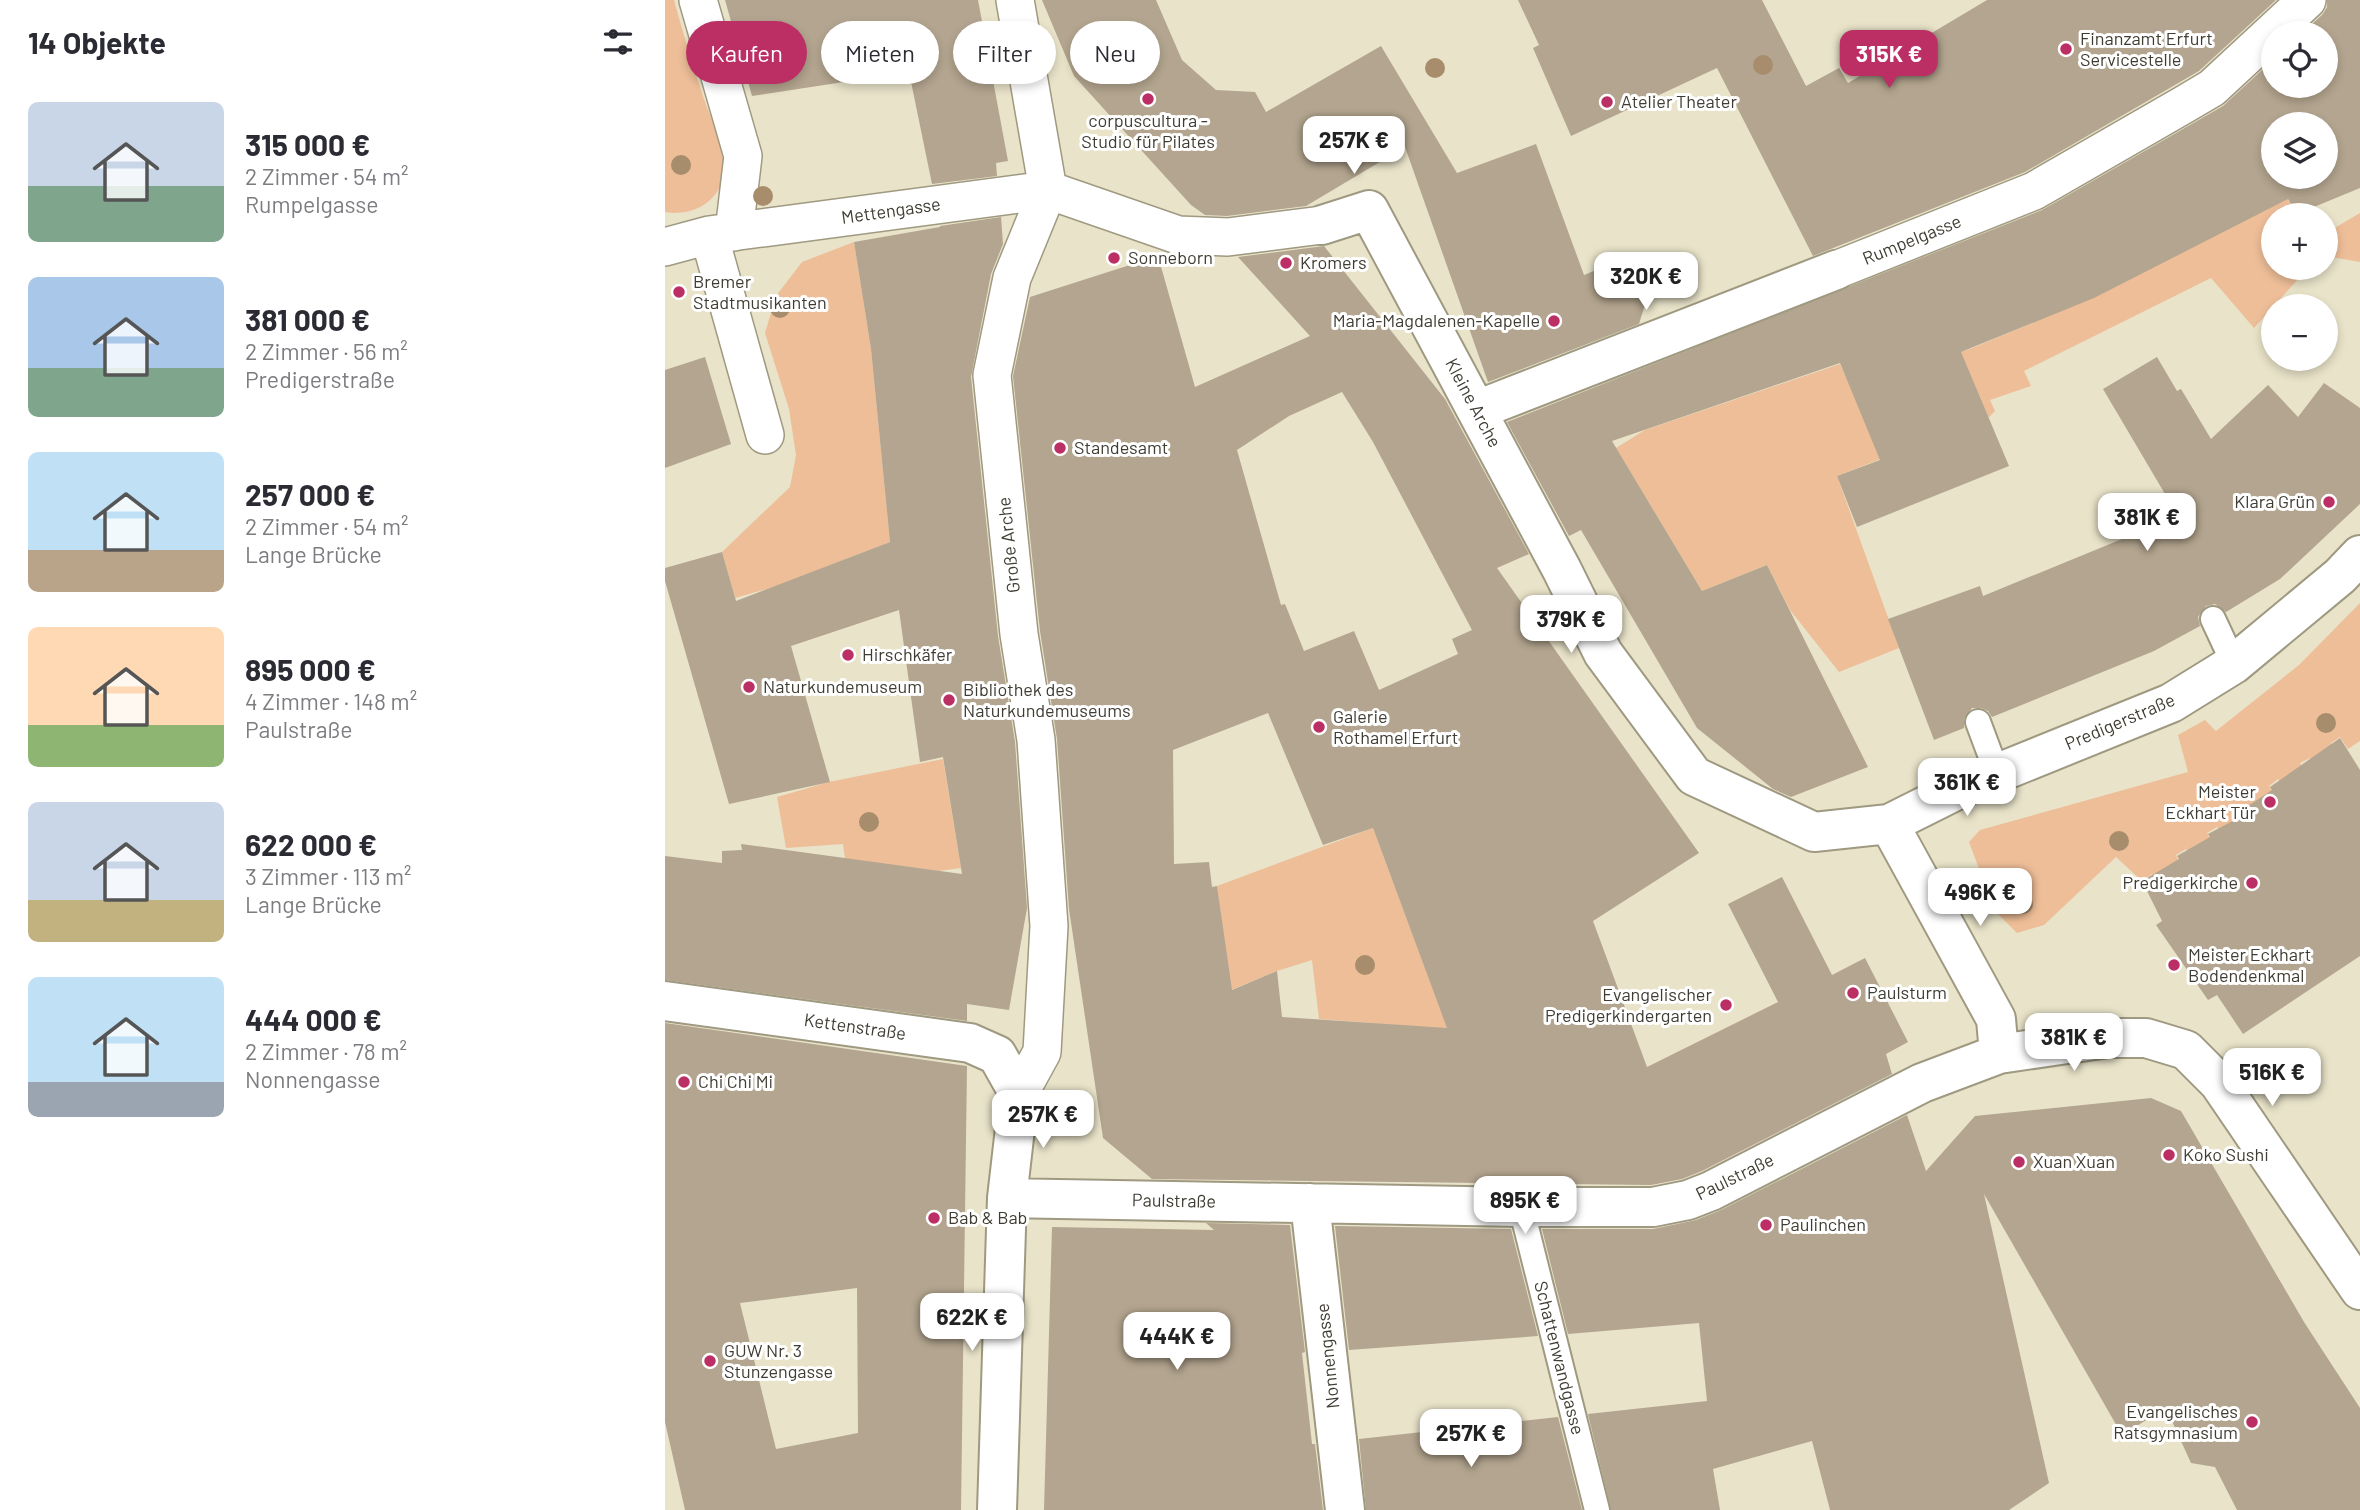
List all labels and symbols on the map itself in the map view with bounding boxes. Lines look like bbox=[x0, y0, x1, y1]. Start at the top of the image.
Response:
place label: Finanzamt Erfurt Servicestelle bbox=[2080, 27, 2213, 70]
pin: 315K € bbox=[1832, 31, 1946, 90]
marker: Finanzamt Erfurt Servicestelle bbox=[2058, 41, 2074, 57]
place label: Atelier Theater bbox=[1621, 90, 1737, 112]
marker: corpuscultura - Studio für Pilates bbox=[1140, 91, 1156, 107]
marker: Atelier Theater bbox=[1599, 94, 1615, 110]
place label: corpuscultura - Studio für Pilates bbox=[1081, 109, 1215, 152]
pin: 257K € bbox=[1297, 116, 1411, 176]
street label: Mettengasse bbox=[840, 192, 942, 228]
street label: Rumpelgasse bbox=[1859, 209, 1964, 269]
place label: Sonneborn bbox=[1128, 246, 1213, 268]
marker: Sonneborn bbox=[1106, 250, 1122, 266]
place label: Kromers bbox=[1300, 251, 1367, 273]
pin: 320K € bbox=[1589, 252, 1703, 312]
marker: Kromers bbox=[1278, 255, 1294, 271]
place label: Bremer Stadtmusikanten bbox=[693, 270, 827, 313]
marker: Bremer Stadtmusikanten bbox=[671, 284, 687, 300]
place label: Maria-Magdalenen-Kapelle bbox=[1333, 309, 1540, 331]
marker: Maria-Magdalenen-Kapelle bbox=[1546, 313, 1562, 329]
street label: Kleine Arche bbox=[1441, 354, 1507, 451]
place label: Standesamt bbox=[1074, 436, 1168, 458]
marker: Standesamt bbox=[1052, 440, 1068, 456]
place label: Klara Grün bbox=[2234, 490, 2315, 512]
pin: 381K € bbox=[2090, 494, 2204, 553]
marker: Klara Grün bbox=[2321, 494, 2337, 510]
street label: Große Arche bbox=[992, 496, 1024, 594]
pin: 379K € bbox=[1514, 596, 1628, 655]
place label: Hirschkäfer bbox=[862, 643, 953, 665]
marker: Hirschkäfer bbox=[840, 647, 856, 663]
place label: Naturkundemuseum bbox=[763, 675, 922, 697]
place label: Bibliothek des Naturkundemuseums bbox=[963, 678, 1131, 721]
marker: Naturkundemuseum bbox=[741, 679, 757, 695]
street label: Predigerstraße bbox=[2061, 688, 2178, 754]
marker: Bibliothek des Naturkundemuseums bbox=[941, 692, 957, 708]
place label: Galerie Rothamel Erfurt bbox=[1333, 705, 1458, 748]
marker: Galerie Rothamel Erfurt bbox=[1311, 719, 1327, 735]
pin: 361K € bbox=[1910, 758, 2024, 818]
place label: Meister Eckhart Tür bbox=[2165, 780, 2256, 823]
marker: Meister Eckhart Tür bbox=[2262, 794, 2278, 810]
pin: 496K € bbox=[1923, 869, 2037, 928]
place label: Predigerkirche bbox=[2122, 871, 2238, 893]
marker: Predigerkirche bbox=[2244, 875, 2260, 891]
place label: Meister Eckhart Bodendenkmal bbox=[2188, 943, 2311, 986]
marker: Meister Eckhart Bodendenkmal bbox=[2166, 957, 2182, 973]
place label: Paulsturm bbox=[1867, 981, 1947, 1003]
place label: Evangelischer Predigerkindergarten bbox=[1545, 983, 1712, 1026]
marker: Paulsturm bbox=[1845, 985, 1861, 1001]
marker: Evangelischer Predigerkindergarten bbox=[1718, 997, 1734, 1013]
street label: Kettenstraße bbox=[803, 1008, 908, 1044]
pin: 381K € bbox=[2017, 1014, 2131, 1073]
pin: 516K € bbox=[2215, 1048, 2329, 1108]
place label: Chi Chi Mi bbox=[698, 1070, 773, 1092]
marker: Chi Chi Mi bbox=[676, 1074, 692, 1090]
pin: 257K € bbox=[986, 1090, 1100, 1150]
place label: Koko Sushi bbox=[2183, 1143, 2269, 1165]
marker: Koko Sushi bbox=[2161, 1147, 2177, 1163]
street label: Paulstraße bbox=[1692, 1148, 1777, 1204]
place label: Xuan Xuan bbox=[2033, 1150, 2115, 1172]
marker: Xuan Xuan bbox=[2011, 1154, 2027, 1170]
pin: 895K € bbox=[1468, 1176, 1582, 1236]
street label: Paulstraße bbox=[1132, 1188, 1216, 1212]
place label: Bab & Bab bbox=[948, 1206, 1027, 1228]
marker: Bab & Bab bbox=[926, 1210, 942, 1226]
place label: Paulinchen bbox=[1780, 1213, 1866, 1235]
marker: Paulinchen bbox=[1758, 1217, 1774, 1233]
street label: Schattenwandgasse bbox=[1530, 1279, 1590, 1437]
pin: 622K € bbox=[915, 1294, 1029, 1353]
street label: Nonnengasse bbox=[1311, 1302, 1343, 1410]
pin: 444K € bbox=[1120, 1312, 1234, 1372]
place label: GUW Nr. 3 Stunzengasse bbox=[724, 1339, 833, 1382]
marker: GUW Nr. 3 Stunzengasse bbox=[702, 1353, 718, 1369]
place label: Evangelisches Ratsgymnasium bbox=[2113, 1400, 2238, 1443]
pin: 257K € bbox=[1414, 1410, 1528, 1469]
marker: Evangelisches Ratsgymnasium bbox=[2244, 1414, 2260, 1430]

